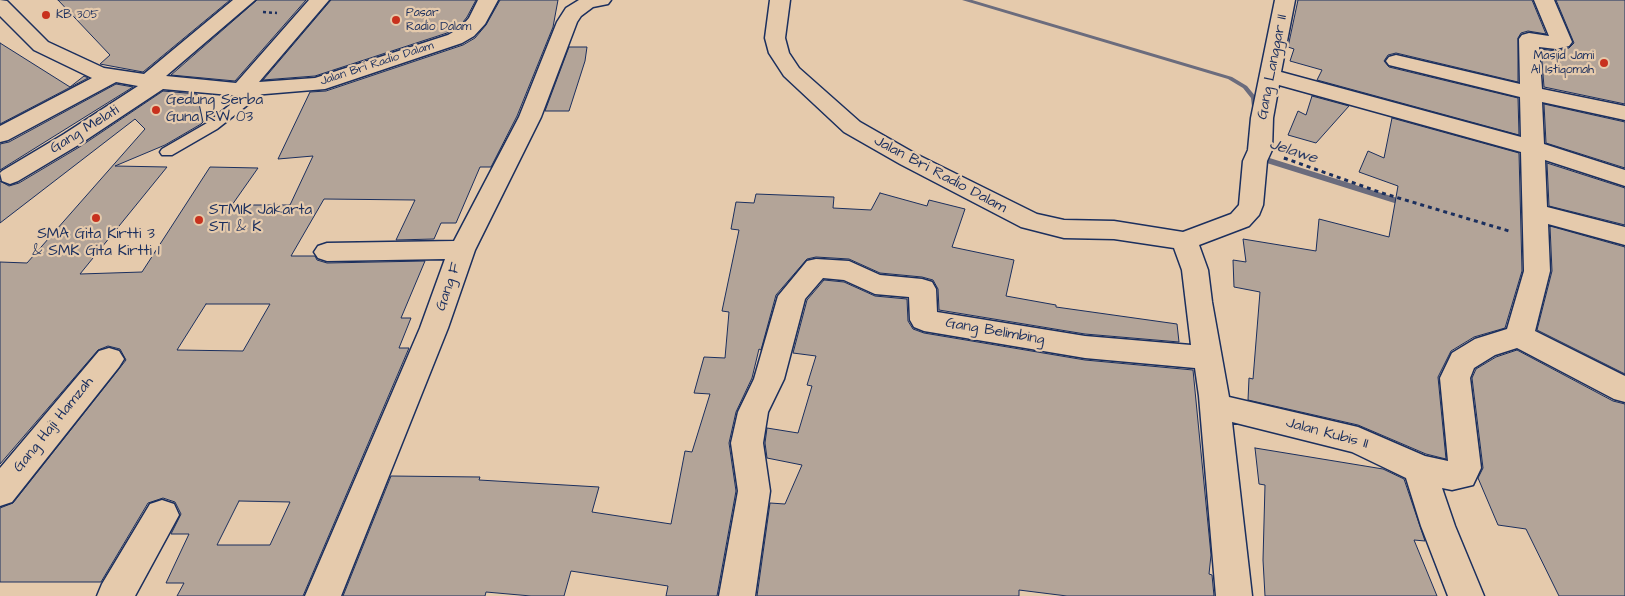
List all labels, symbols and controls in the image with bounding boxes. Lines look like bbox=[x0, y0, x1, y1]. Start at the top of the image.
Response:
place label: Pasar Radio Dalam bbox=[406, 6, 471, 34]
place label: KB 305 bbox=[56, 8, 99, 22]
marker: KB 305 bbox=[40, 9, 52, 21]
street label: Gang Langgar II bbox=[1254, 13, 1292, 121]
marker: Pasar Radio Dalam bbox=[390, 14, 402, 26]
street label: Jalan Bri Radio Dalam bbox=[318, 39, 436, 89]
place label: Masjid Jami Al Istiqomah bbox=[1531, 49, 1594, 77]
marker: Masjid Jami Al Istiqomah bbox=[1598, 57, 1610, 69]
place label: Gedung Serba Guna RW 03 bbox=[166, 92, 263, 127]
street label: Gang Melati bbox=[47, 102, 123, 158]
marker: Gedung Serba Guna RW 03 bbox=[150, 104, 162, 116]
street label: Jalan Bri Radio Dalam bbox=[870, 132, 1010, 218]
water label: Jelawe bbox=[1267, 135, 1319, 169]
place label: STMIK Jakarta STI & K bbox=[209, 202, 312, 237]
marker: SMA Gita Kirtti 3 & SMK Gita Kirtti 1 bbox=[90, 212, 102, 224]
marker: STMIK Jakarta STI & K bbox=[193, 214, 205, 226]
place label: SMA Gita Kirtti 3 & SMK Gita Kirtti 1 bbox=[32, 226, 160, 261]
street label: Gang F bbox=[432, 261, 466, 313]
street label: Gang Belimbing bbox=[944, 314, 1046, 350]
street label: Gang Haji Hamzah bbox=[10, 374, 98, 476]
street label: Jalan Kubis II bbox=[1284, 414, 1370, 454]

